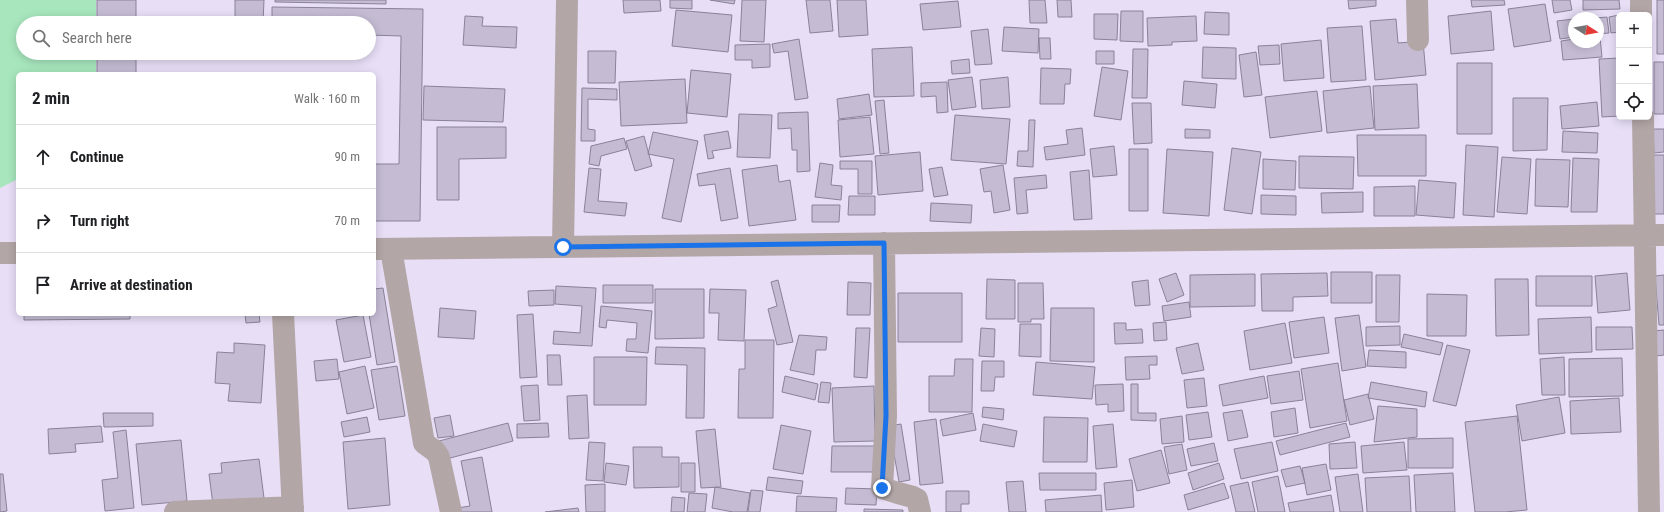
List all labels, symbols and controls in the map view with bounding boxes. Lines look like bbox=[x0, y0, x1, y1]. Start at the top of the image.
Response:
north arrow bbox=[1568, 12, 1604, 48]
map controls bbox=[1616, 12, 1652, 120]
button: + bbox=[1616, 12, 1652, 48]
search box bbox=[16, 16, 376, 60]
icon: search bbox=[30, 27, 52, 49]
text: Search here bbox=[62, 29, 132, 47]
button: − bbox=[1616, 48, 1652, 84]
button: locate bbox=[1616, 84, 1652, 120]
text: 2 min bbox=[32, 88, 70, 108]
text: Walk · 160 m bbox=[294, 91, 360, 106]
icon: ahead bbox=[32, 146, 54, 168]
text: Continue bbox=[70, 148, 124, 166]
text: 90 m bbox=[334, 149, 360, 164]
icon: right bbox=[32, 210, 54, 232]
text: Turn right bbox=[70, 212, 129, 230]
text: 70 m bbox=[334, 213, 360, 228]
route start bbox=[554, 238, 572, 256]
icon: arrive bbox=[32, 274, 54, 296]
text: Arrive at destination bbox=[70, 276, 193, 294]
route end bbox=[873, 479, 891, 497]

